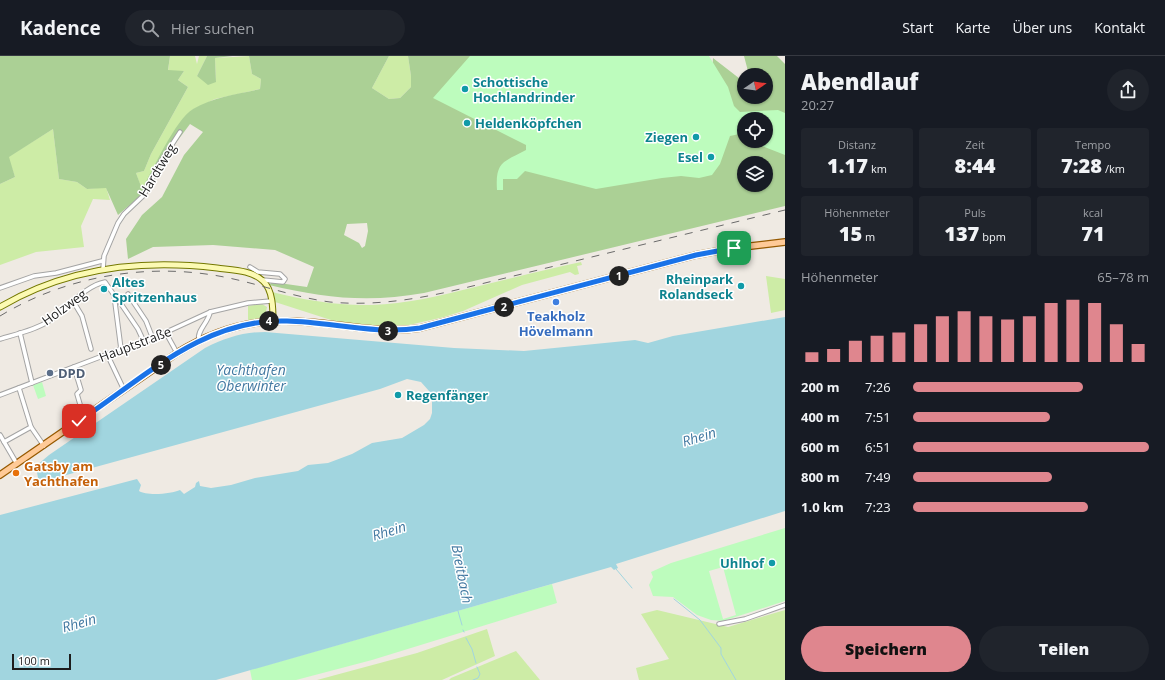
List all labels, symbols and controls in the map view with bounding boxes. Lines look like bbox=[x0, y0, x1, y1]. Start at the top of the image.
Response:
search box bbox=[125, 10, 405, 46]
text: Kadence bbox=[20, 15, 101, 41]
icon: search bbox=[139, 17, 161, 39]
text: Hier suchen bbox=[171, 18, 254, 38]
text: Start bbox=[902, 18, 934, 37]
text: Karte bbox=[956, 18, 990, 37]
text: Über uns bbox=[1012, 18, 1072, 37]
text: Kontakt bbox=[1094, 18, 1145, 37]
text: Abendlauf bbox=[801, 66, 918, 96]
north arrow bbox=[737, 68, 773, 104]
map controls bbox=[737, 68, 773, 192]
button: share bbox=[1107, 69, 1149, 111]
place label: Schottische Hochlandrinder bbox=[473, 73, 575, 106]
marker: Schottische Hochlandrinder bbox=[460, 84, 470, 94]
text: 20:27 bbox=[801, 96, 834, 114]
button: locate bbox=[737, 112, 773, 148]
place label: Heldenköpfchen bbox=[475, 114, 582, 132]
marker: Heldenköpfchen bbox=[462, 118, 472, 128]
place label: Ziegen bbox=[645, 128, 688, 146]
marker: Ziegen bbox=[691, 132, 701, 142]
text: Distanz bbox=[838, 137, 876, 152]
text: Zeit bbox=[965, 137, 985, 152]
text: Tempo bbox=[1075, 137, 1111, 152]
street label: Hardtweg bbox=[134, 140, 180, 200]
place label: Esel bbox=[678, 148, 703, 166]
marker: Esel bbox=[706, 152, 716, 162]
text: 1.17 bbox=[827, 152, 868, 179]
text: 8:44 bbox=[955, 152, 995, 179]
text: 7:28 bbox=[1061, 152, 1102, 179]
button: layers bbox=[737, 156, 773, 192]
text: km bbox=[868, 161, 887, 176]
text: /km bbox=[1102, 161, 1125, 176]
text: Höhenmeter bbox=[824, 205, 890, 220]
text: Puls bbox=[964, 205, 986, 220]
text: kcal bbox=[1083, 205, 1103, 220]
text: 15 bbox=[839, 220, 862, 247]
text: 137 bbox=[944, 220, 979, 247]
text: 71 bbox=[1081, 220, 1105, 247]
text: m bbox=[862, 229, 875, 244]
text: bpm bbox=[979, 229, 1006, 244]
pin bbox=[717, 231, 751, 265]
icon: arrive bbox=[723, 237, 745, 259]
pin: 1 bbox=[609, 266, 629, 286]
text: 1 bbox=[616, 268, 622, 283]
text: Höhenmeter bbox=[801, 268, 878, 286]
text: 65–78 m bbox=[1097, 268, 1149, 286]
place label: Rheinpark Rolandseck bbox=[659, 270, 734, 303]
place label: Altes Spritzenhaus bbox=[112, 273, 197, 306]
marker: Rheinpark Rolandseck bbox=[736, 281, 746, 291]
marker: Altes Spritzenhaus bbox=[99, 284, 109, 294]
street label: Holzweg bbox=[38, 285, 90, 329]
pin: 2 bbox=[494, 297, 514, 317]
marker: Teakholz Hövelmann bbox=[551, 297, 561, 307]
text: 2 bbox=[501, 299, 507, 314]
place label: Teakholz Hövelmann bbox=[519, 307, 593, 340]
pin: 4 bbox=[259, 311, 279, 331]
text: 4 bbox=[266, 313, 272, 328]
pin: 3 bbox=[378, 321, 398, 341]
street label: Hauptstraße bbox=[96, 322, 174, 366]
text: 3 bbox=[385, 323, 391, 338]
pin: 5 bbox=[151, 355, 171, 375]
text: 5 bbox=[158, 357, 164, 372]
water label: Yachthafen Oberwinter bbox=[216, 360, 286, 395]
place label: DPD bbox=[58, 364, 85, 382]
marker: DPD bbox=[45, 368, 55, 378]
text: 200 m bbox=[801, 378, 839, 396]
text: 7:26 bbox=[865, 378, 891, 396]
place label: Regenfänger bbox=[406, 386, 488, 404]
marker: Regenfänger bbox=[393, 390, 403, 400]
pin bbox=[62, 404, 96, 438]
text: 400 m bbox=[801, 408, 839, 426]
text: 7:51 bbox=[865, 408, 891, 426]
icon: check bbox=[68, 410, 90, 432]
water label: Rhein bbox=[680, 422, 718, 451]
text: 600 m bbox=[801, 438, 839, 456]
text: 6:51 bbox=[865, 438, 891, 456]
place label: Gatsby am Yachthafen bbox=[24, 457, 99, 490]
marker: Gatsby am Yachthafen bbox=[11, 468, 21, 478]
text: 800 m bbox=[801, 468, 839, 486]
text: 7:49 bbox=[865, 468, 891, 486]
text: 1.0 km bbox=[801, 498, 844, 516]
text: 7:23 bbox=[865, 498, 891, 516]
water label: Rhein bbox=[370, 516, 408, 545]
water label: Breitbach bbox=[447, 543, 477, 605]
place label: Uhlhof bbox=[720, 554, 765, 572]
marker: Uhlhof bbox=[767, 558, 777, 568]
water label: Rhein bbox=[60, 609, 98, 636]
button: Speichern bbox=[801, 626, 971, 672]
button: Teilen bbox=[979, 626, 1149, 672]
scale bar bbox=[12, 652, 71, 671]
text: 100 m bbox=[18, 653, 50, 668]

